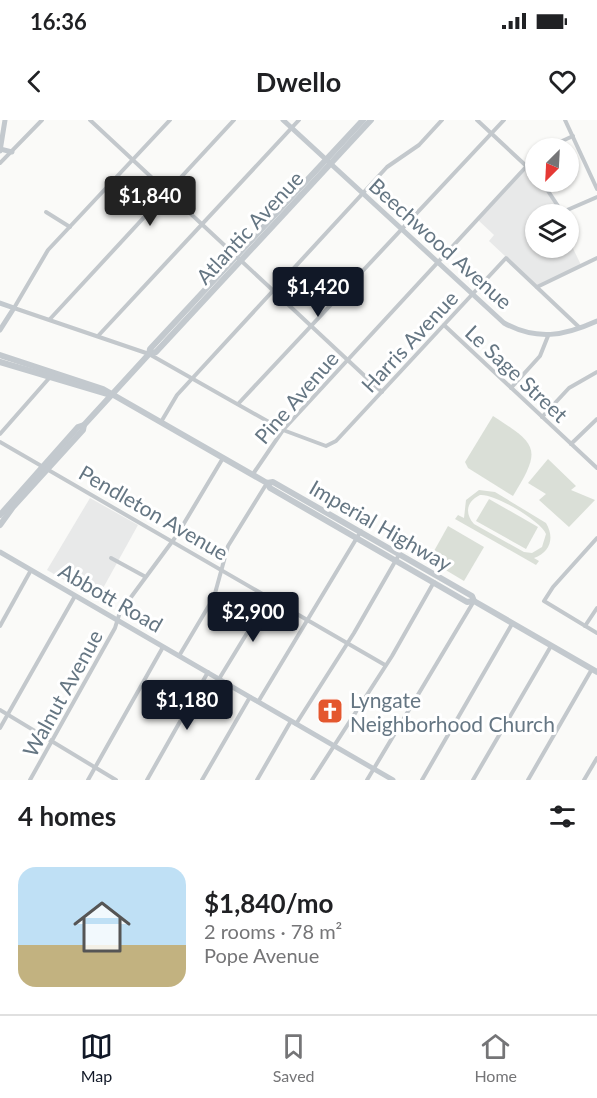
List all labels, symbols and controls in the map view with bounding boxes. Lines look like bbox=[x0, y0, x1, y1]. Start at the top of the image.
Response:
text: 16:36 bbox=[30, 8, 87, 35]
icon: back bbox=[18, 65, 51, 98]
text: Dwello bbox=[256, 65, 341, 98]
icon: heart bbox=[546, 65, 579, 98]
north arrow bbox=[525, 138, 579, 192]
map controls bbox=[525, 138, 579, 258]
street label: Atlantic Avenue bbox=[190, 165, 308, 289]
street label: Beechwood Avenue bbox=[364, 172, 518, 314]
pin: $1,840 bbox=[101, 176, 199, 227]
text: $1,840 bbox=[119, 183, 181, 207]
button: layers bbox=[525, 204, 579, 258]
pin: $1,420 bbox=[269, 267, 367, 318]
text: $1,420 bbox=[287, 274, 349, 298]
street label: Harris Avenue bbox=[356, 285, 462, 397]
street label: Le Sage Street bbox=[461, 319, 574, 427]
street label: Pine Avenue bbox=[249, 346, 343, 448]
street label: Pendleton Avenue bbox=[75, 459, 233, 565]
street label: Imperial Highway bbox=[305, 474, 457, 576]
street label: Abbott Road bbox=[55, 557, 167, 637]
pin: $2,900 bbox=[204, 592, 302, 643]
text: $2,900 bbox=[222, 599, 284, 623]
street label: Walnut Avenue bbox=[17, 625, 107, 761]
pin: $1,180 bbox=[138, 680, 236, 731]
text: $1,180 bbox=[156, 687, 218, 711]
place label: Lyngate Neighborhood Church bbox=[350, 687, 555, 736]
church icon: Lyngate Neighborhood Church bbox=[315, 696, 345, 726]
text: 4 homes bbox=[18, 800, 116, 832]
icon: filters bbox=[546, 800, 579, 833]
text: $1,840/mo bbox=[204, 887, 334, 919]
icon: home bbox=[66, 891, 138, 963]
text: 2 rooms · 78 m² bbox=[204, 919, 342, 943]
text: Pope Avenue bbox=[204, 943, 319, 967]
tab: Map bbox=[80, 1030, 113, 1085]
tab: Saved bbox=[273, 1030, 315, 1085]
tab: Home bbox=[474, 1030, 517, 1085]

